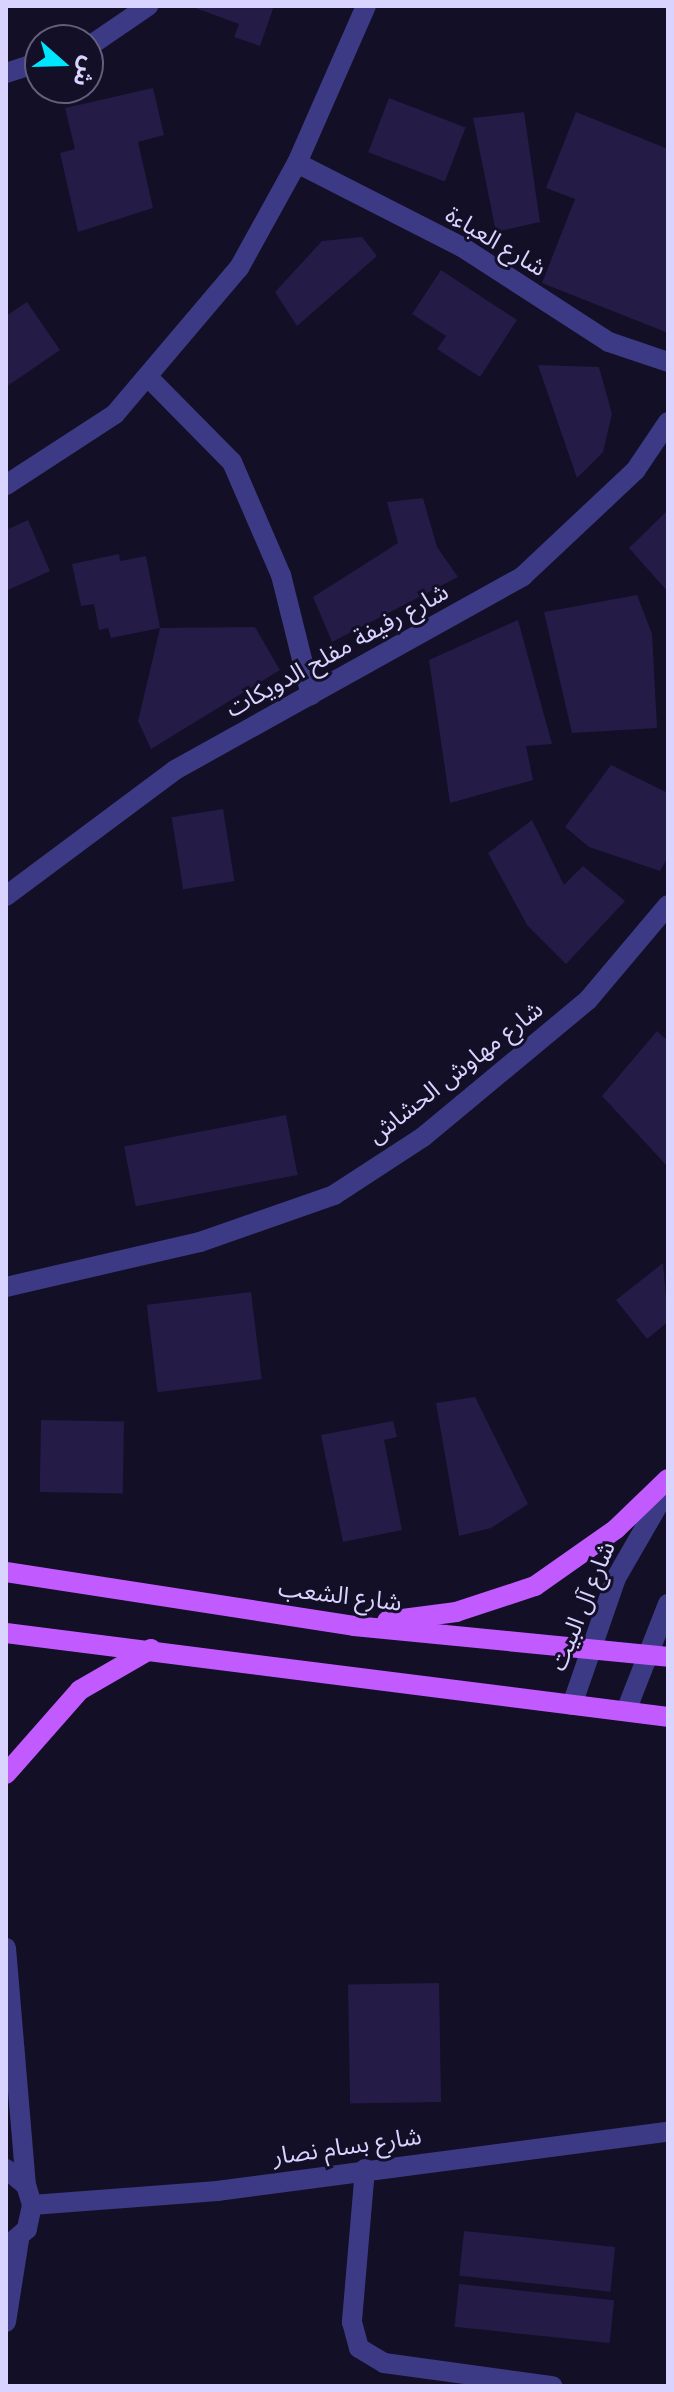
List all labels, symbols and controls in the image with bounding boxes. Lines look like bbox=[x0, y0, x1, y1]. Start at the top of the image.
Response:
north arrow bbox=[24, 24, 104, 104]
text: ش bbox=[67, 53, 103, 90]
street label: شارع العباءة bbox=[440, 200, 552, 282]
street label: شارع رفيفة مفلح الدويكات bbox=[221, 577, 453, 723]
street label: شارع مهاوش الحشاش bbox=[362, 995, 548, 1149]
street label: شارع آل البيت bbox=[543, 1537, 621, 1675]
street label: شارع الشعب bbox=[277, 1573, 403, 1617]
street label: شارع بسام نصار bbox=[271, 2121, 423, 2171]

